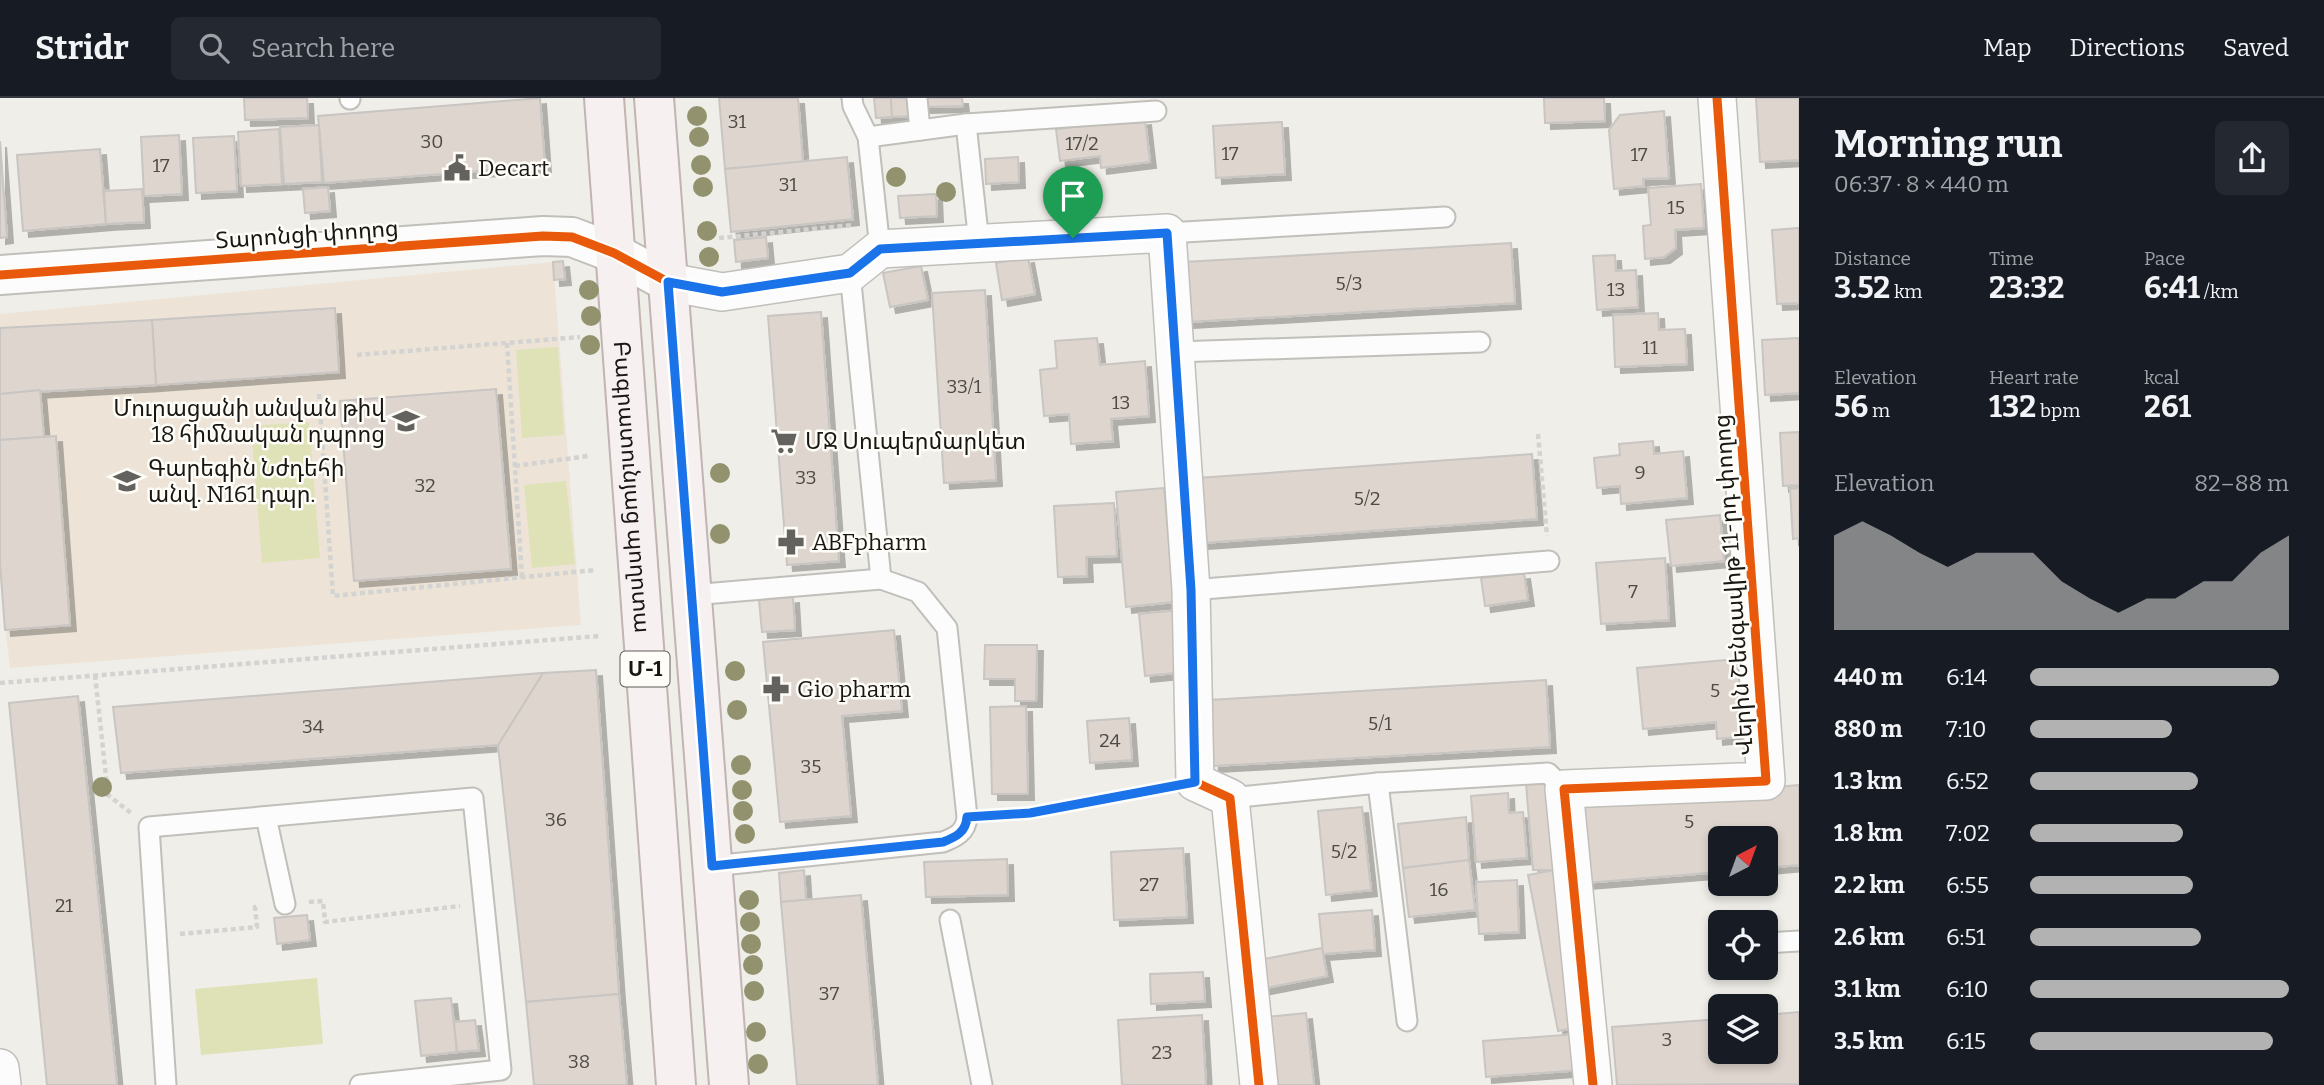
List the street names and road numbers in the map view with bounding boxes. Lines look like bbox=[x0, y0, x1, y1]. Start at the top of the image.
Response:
street label: Տարոնցի փողոց bbox=[214, 214, 400, 254]
street label: Բագրատունյաց պողոտա bbox=[608, 340, 657, 634]
street label: Վերին Շենգավիթ 11-րդ փողոց bbox=[1707, 413, 1759, 757]
road number: Մ-1 bbox=[620, 652, 670, 686]

